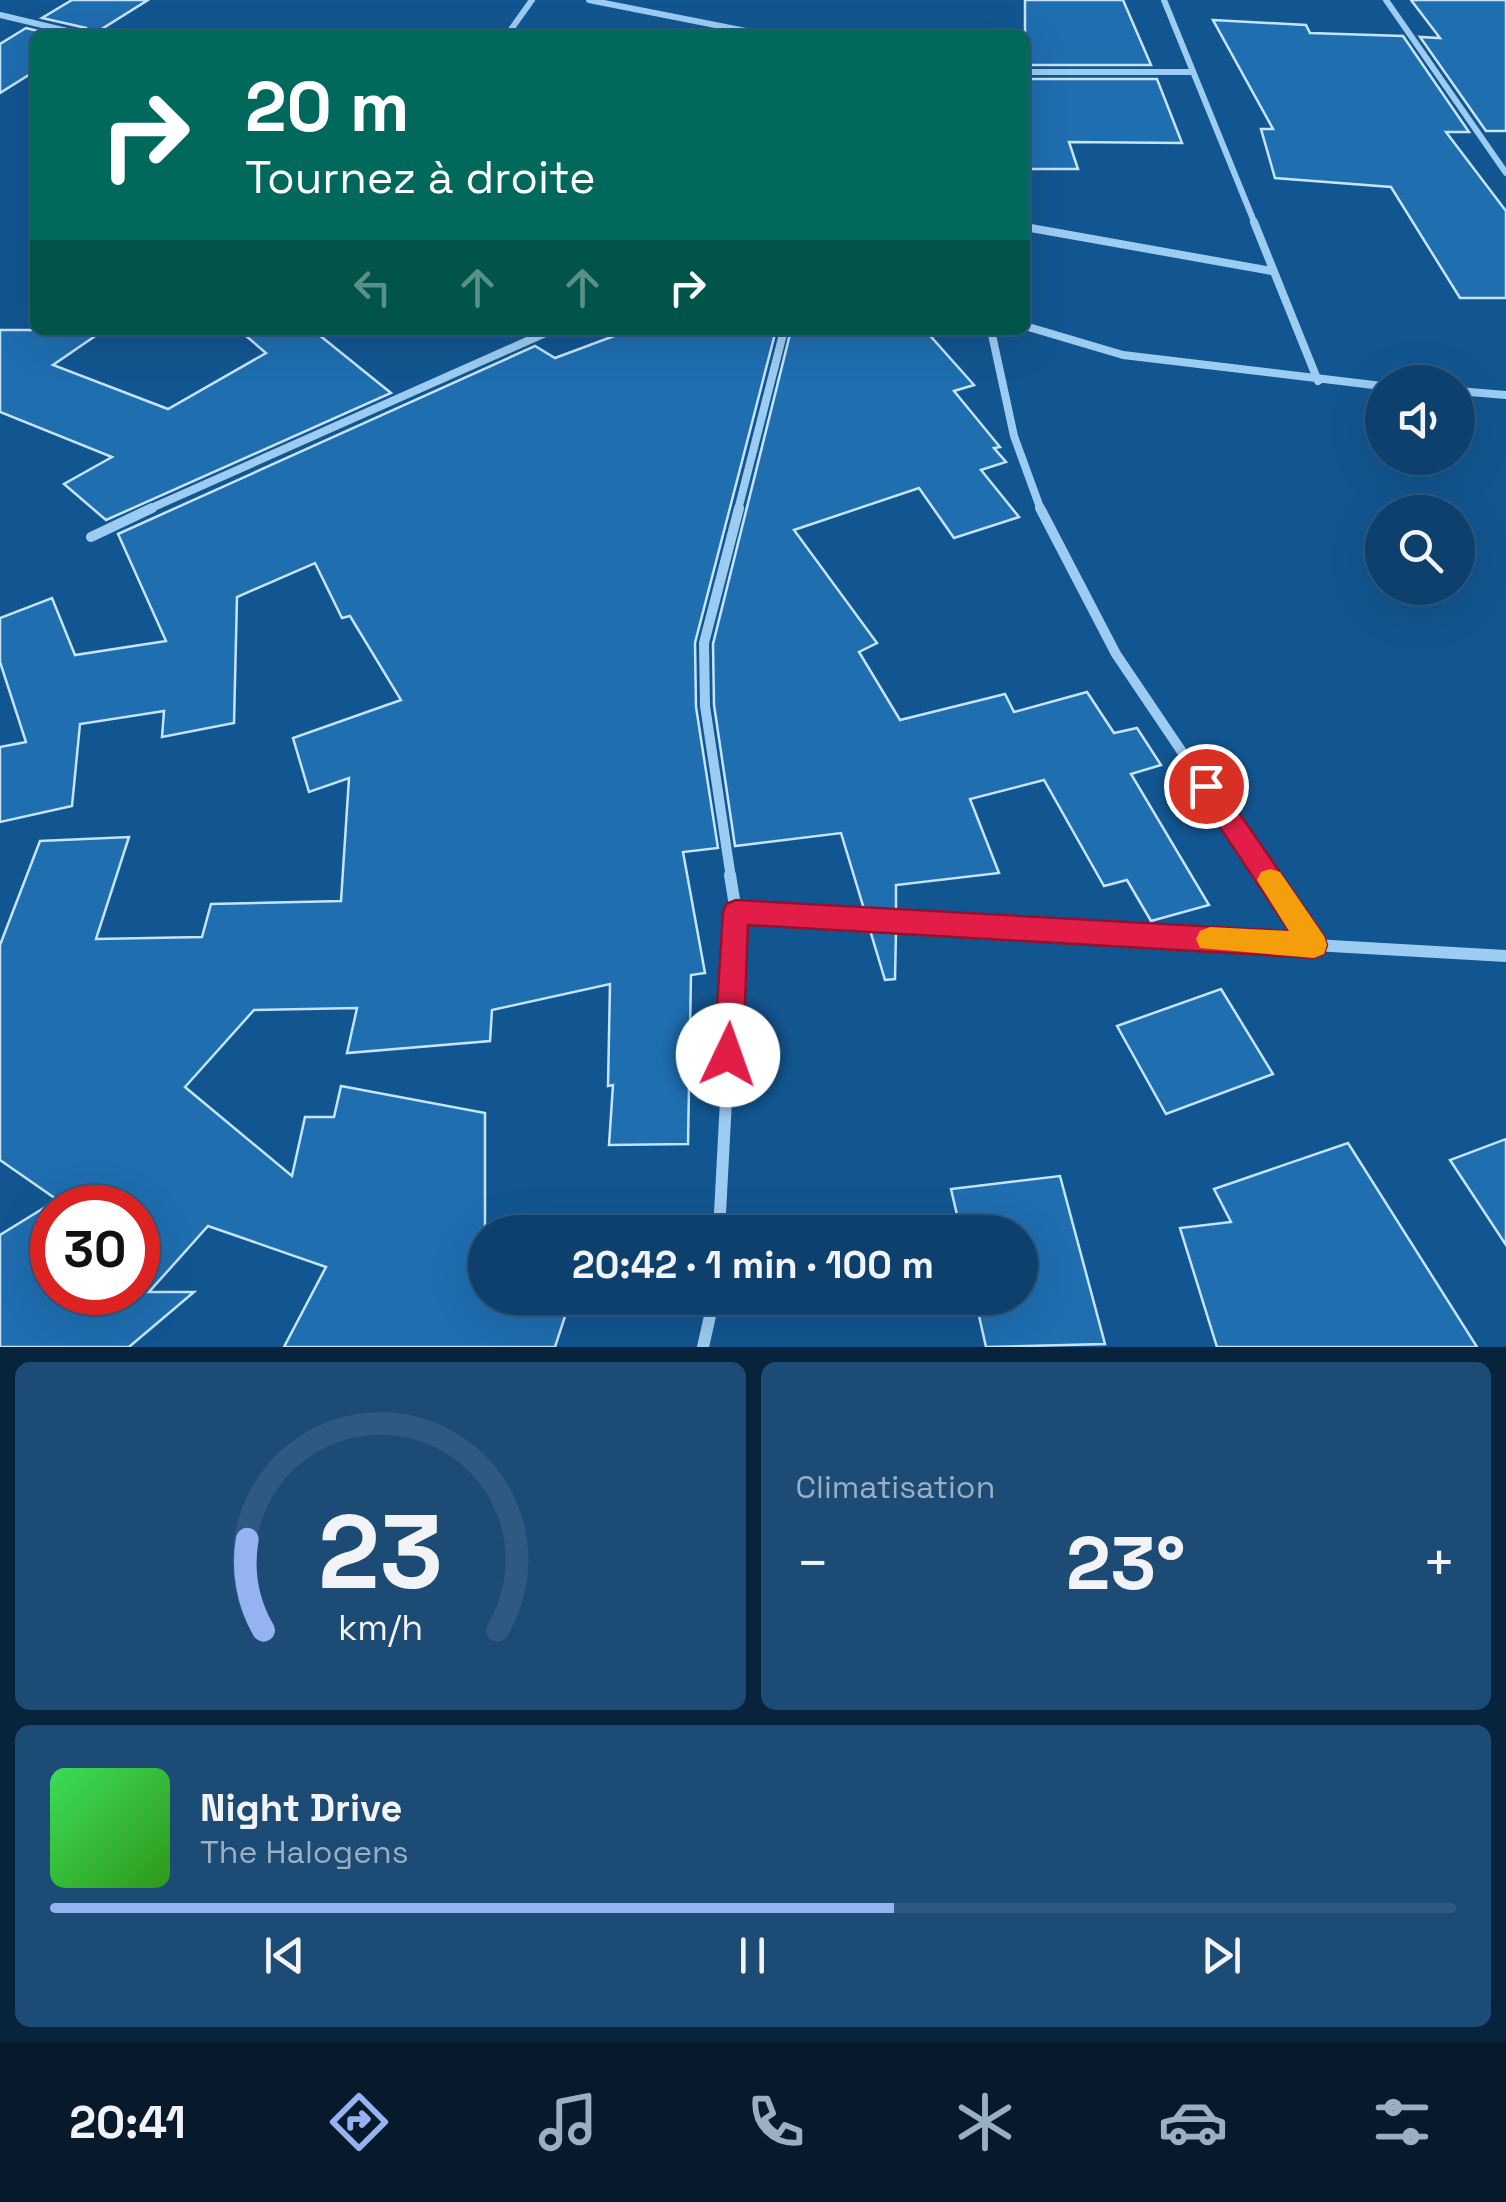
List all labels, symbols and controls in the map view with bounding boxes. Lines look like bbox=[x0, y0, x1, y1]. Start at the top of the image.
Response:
text: 20 m bbox=[245, 62, 410, 151]
icon: right bbox=[80, 70, 210, 200]
text: Tournez à droite bbox=[245, 149, 596, 206]
icon: left bbox=[345, 260, 400, 315]
icon: ahead bbox=[450, 260, 505, 315]
icon: ahead bbox=[555, 260, 610, 315]
icon: right bbox=[660, 260, 715, 315]
map controls bbox=[1365, 365, 1475, 605]
button: sound bbox=[1365, 365, 1475, 475]
button: search bbox=[1365, 495, 1475, 605]
pin bbox=[1164, 744, 1249, 829]
icon: arrive bbox=[1179, 759, 1234, 814]
position arrow bbox=[676, 1003, 780, 1107]
speed limit sign: 30 bbox=[30, 1185, 160, 1315]
text: 20:42 · 1 min · 100 m bbox=[572, 1241, 934, 1289]
text: Climatisation bbox=[796, 1467, 995, 1507]
text: 23 bbox=[318, 1486, 443, 1618]
text: 23° bbox=[1066, 1515, 1186, 1611]
text: − bbox=[796, 1528, 830, 1598]
text: + bbox=[1422, 1528, 1456, 1598]
text: km/h bbox=[338, 1605, 423, 1650]
text: Night Drive bbox=[200, 1784, 402, 1832]
text: The Halogens bbox=[200, 1832, 409, 1872]
icon: previous bbox=[257, 1928, 312, 1983]
icon: pause bbox=[725, 1928, 780, 1983]
icon: next bbox=[1194, 1928, 1249, 1983]
icon: directions bbox=[324, 2087, 394, 2157]
icon: music bbox=[533, 2087, 603, 2157]
icon: phone bbox=[741, 2087, 811, 2157]
icon: climate bbox=[950, 2087, 1020, 2157]
icon: car bbox=[1158, 2087, 1228, 2157]
icon: filters bbox=[1367, 2087, 1437, 2157]
text: 20:41 bbox=[69, 2094, 186, 2151]

